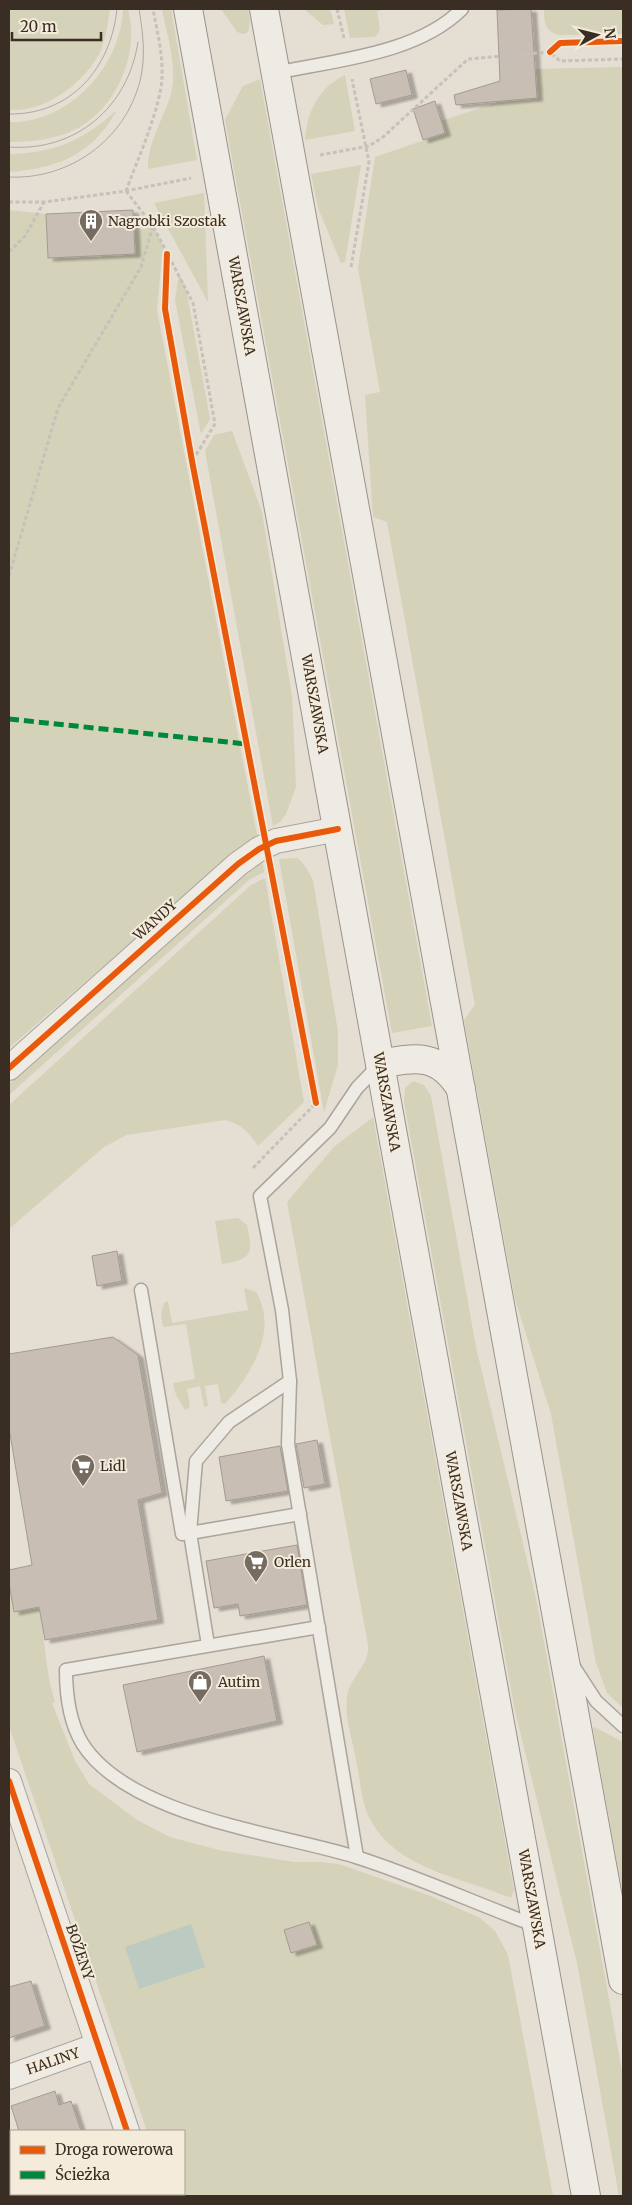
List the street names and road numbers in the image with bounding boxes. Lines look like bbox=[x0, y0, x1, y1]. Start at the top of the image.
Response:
street label: WARSZAWSKA bbox=[224, 254, 260, 357]
street label: WARSZAWSKA bbox=[297, 652, 333, 755]
street label: WANDY bbox=[129, 895, 181, 945]
street label: WARSZAWSKA bbox=[369, 1050, 405, 1153]
street label: WARSZAWSKA bbox=[441, 1449, 477, 1552]
street label: WARSZAWSKA bbox=[514, 1847, 550, 1950]
street label: BOŻENY bbox=[62, 1922, 98, 1983]
street label: HALINY bbox=[24, 2043, 83, 2079]

